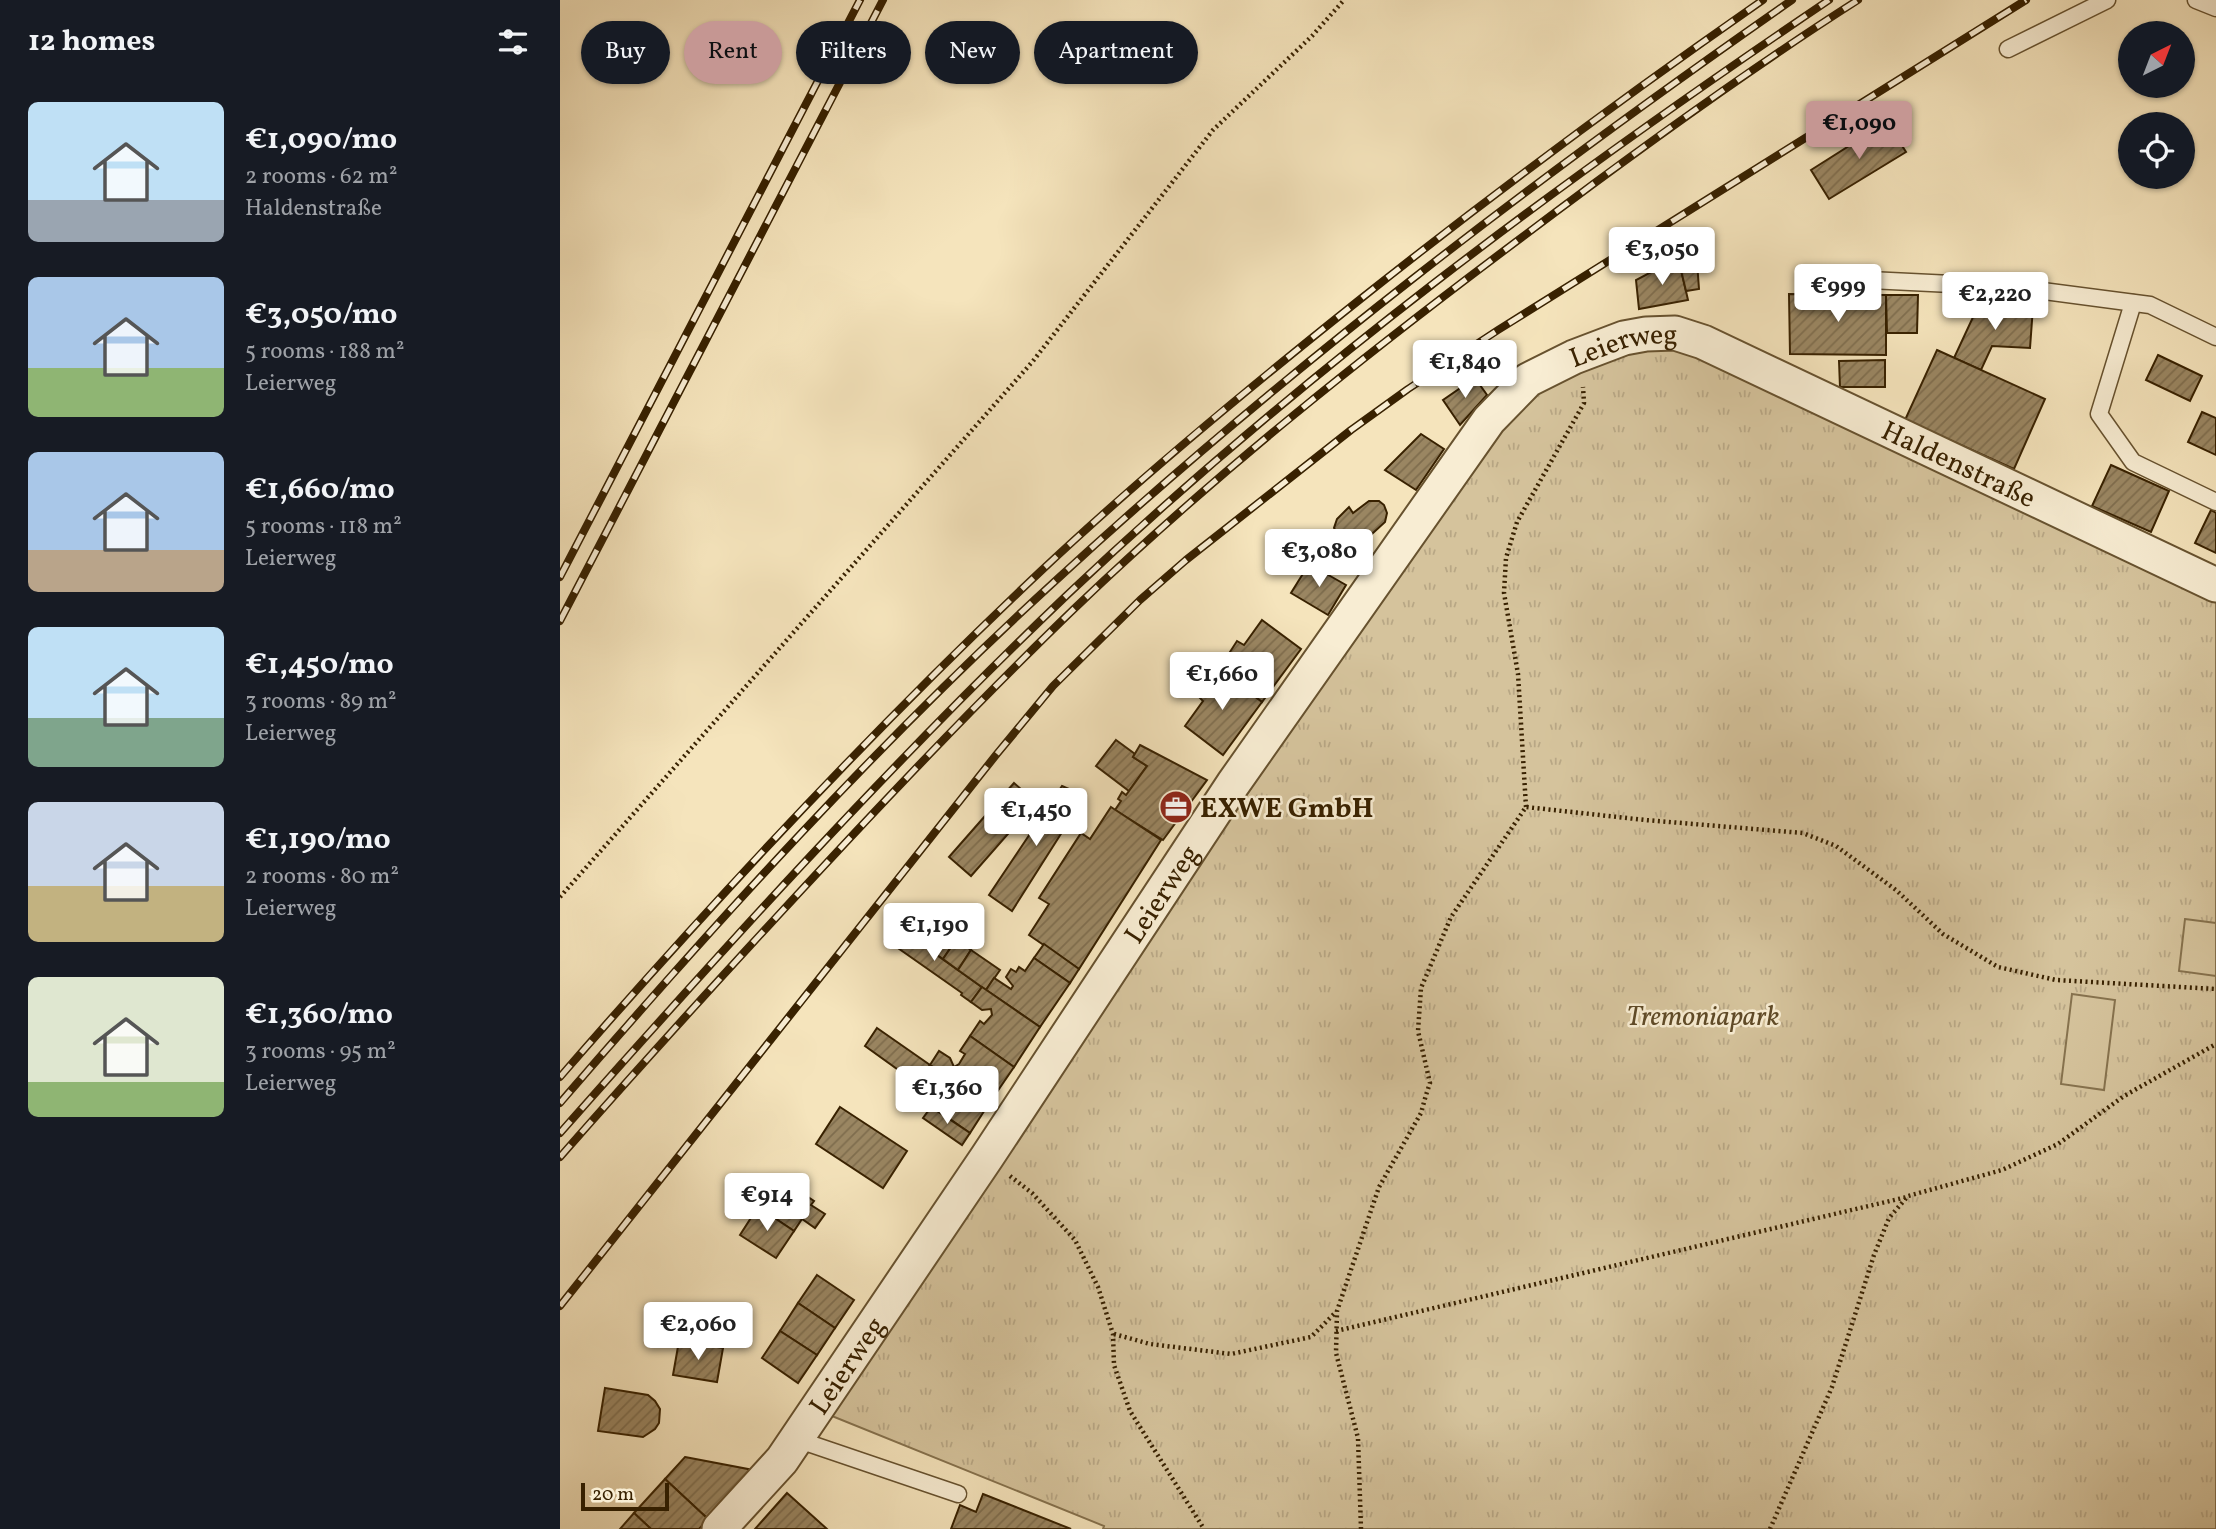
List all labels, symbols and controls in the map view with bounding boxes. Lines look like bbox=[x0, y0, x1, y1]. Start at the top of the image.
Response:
text: 12 homes bbox=[28, 21, 155, 63]
chip: Buy bbox=[581, 21, 670, 84]
chip: Rent bbox=[684, 21, 782, 84]
chip: Filters bbox=[796, 21, 911, 84]
chip: New bbox=[925, 21, 1020, 84]
chip: Apartment bbox=[1034, 21, 1198, 84]
north arrow bbox=[2118, 21, 2194, 98]
map controls bbox=[2118, 21, 2195, 189]
icon: filters bbox=[494, 23, 532, 61]
pin: €1,090 bbox=[1802, 102, 1916, 161]
text: €1,090 bbox=[1822, 108, 1896, 140]
button: locate bbox=[2118, 112, 2195, 189]
text: €1,090/mo bbox=[245, 119, 397, 161]
icon: home bbox=[84, 130, 168, 214]
text: 2 rooms · 62 m² bbox=[245, 161, 397, 193]
text: Haldenstraße bbox=[245, 193, 382, 225]
pin: €3,050 bbox=[1605, 228, 1719, 287]
text: €3,050 bbox=[1625, 234, 1699, 266]
pin: €999 bbox=[1797, 264, 1879, 324]
text: €999 bbox=[1810, 271, 1866, 303]
pin: €2,220 bbox=[1938, 272, 2052, 332]
text: €2,220 bbox=[1958, 279, 2032, 311]
text: €3,050/mo bbox=[245, 294, 397, 336]
icon: home bbox=[84, 305, 168, 389]
street label: Leierweg bbox=[1564, 316, 1678, 379]
text: 5 rooms · 188 m² bbox=[245, 336, 404, 368]
pin: €1,840 bbox=[1408, 340, 1522, 400]
text: €1,840 bbox=[1429, 347, 1501, 379]
text: Leierweg bbox=[245, 368, 336, 400]
street label: Haldenstraße bbox=[1874, 412, 2042, 519]
text: €1,660/mo bbox=[245, 469, 395, 511]
icon: home bbox=[84, 480, 168, 564]
text: 5 rooms · 118 m² bbox=[245, 511, 402, 543]
pin: €3,080 bbox=[1262, 530, 1376, 589]
text: €3,080 bbox=[1281, 536, 1357, 568]
text: Leierweg bbox=[245, 543, 336, 575]
text: €1,450/mo bbox=[245, 644, 394, 686]
pin: €1,660 bbox=[1165, 652, 1279, 712]
icon: home bbox=[84, 655, 168, 739]
text: €1,660 bbox=[1186, 659, 1258, 691]
text: 3 rooms · 89 m² bbox=[245, 686, 397, 718]
text: Leierweg bbox=[245, 718, 336, 750]
pin: €1,450 bbox=[979, 788, 1093, 848]
office icon: EXWE GmbH bbox=[1157, 788, 1195, 826]
place label: EXWE GmbH bbox=[1200, 790, 1373, 829]
text: €1,450 bbox=[1000, 795, 1072, 827]
text: €1,190/mo bbox=[245, 819, 391, 861]
icon: home bbox=[84, 830, 168, 914]
street label: Leierweg bbox=[1116, 838, 1210, 952]
text: 2 rooms · 80 m² bbox=[245, 861, 399, 893]
text: Leierweg bbox=[245, 893, 336, 925]
pin: €1,190 bbox=[877, 904, 991, 963]
text: €1,190 bbox=[899, 910, 969, 942]
text: €1,360/mo bbox=[245, 994, 393, 1036]
park label: Tremoniapark bbox=[1626, 998, 1780, 1037]
icon: home bbox=[84, 1005, 168, 1089]
text: 3 rooms · 95 m² bbox=[245, 1036, 396, 1068]
pin: €1,360 bbox=[890, 1066, 1004, 1126]
text: Leierweg bbox=[245, 1068, 336, 1100]
text: €1,360 bbox=[912, 1073, 982, 1105]
pin: €914 bbox=[726, 1174, 808, 1233]
text: €914 bbox=[741, 1180, 793, 1212]
pin: €2,060 bbox=[641, 1302, 755, 1362]
text: €2,060 bbox=[660, 1309, 736, 1341]
street label: Leierweg bbox=[801, 1309, 896, 1424]
scale bar bbox=[581, 1480, 668, 1512]
text: 20 m bbox=[592, 1482, 634, 1508]

